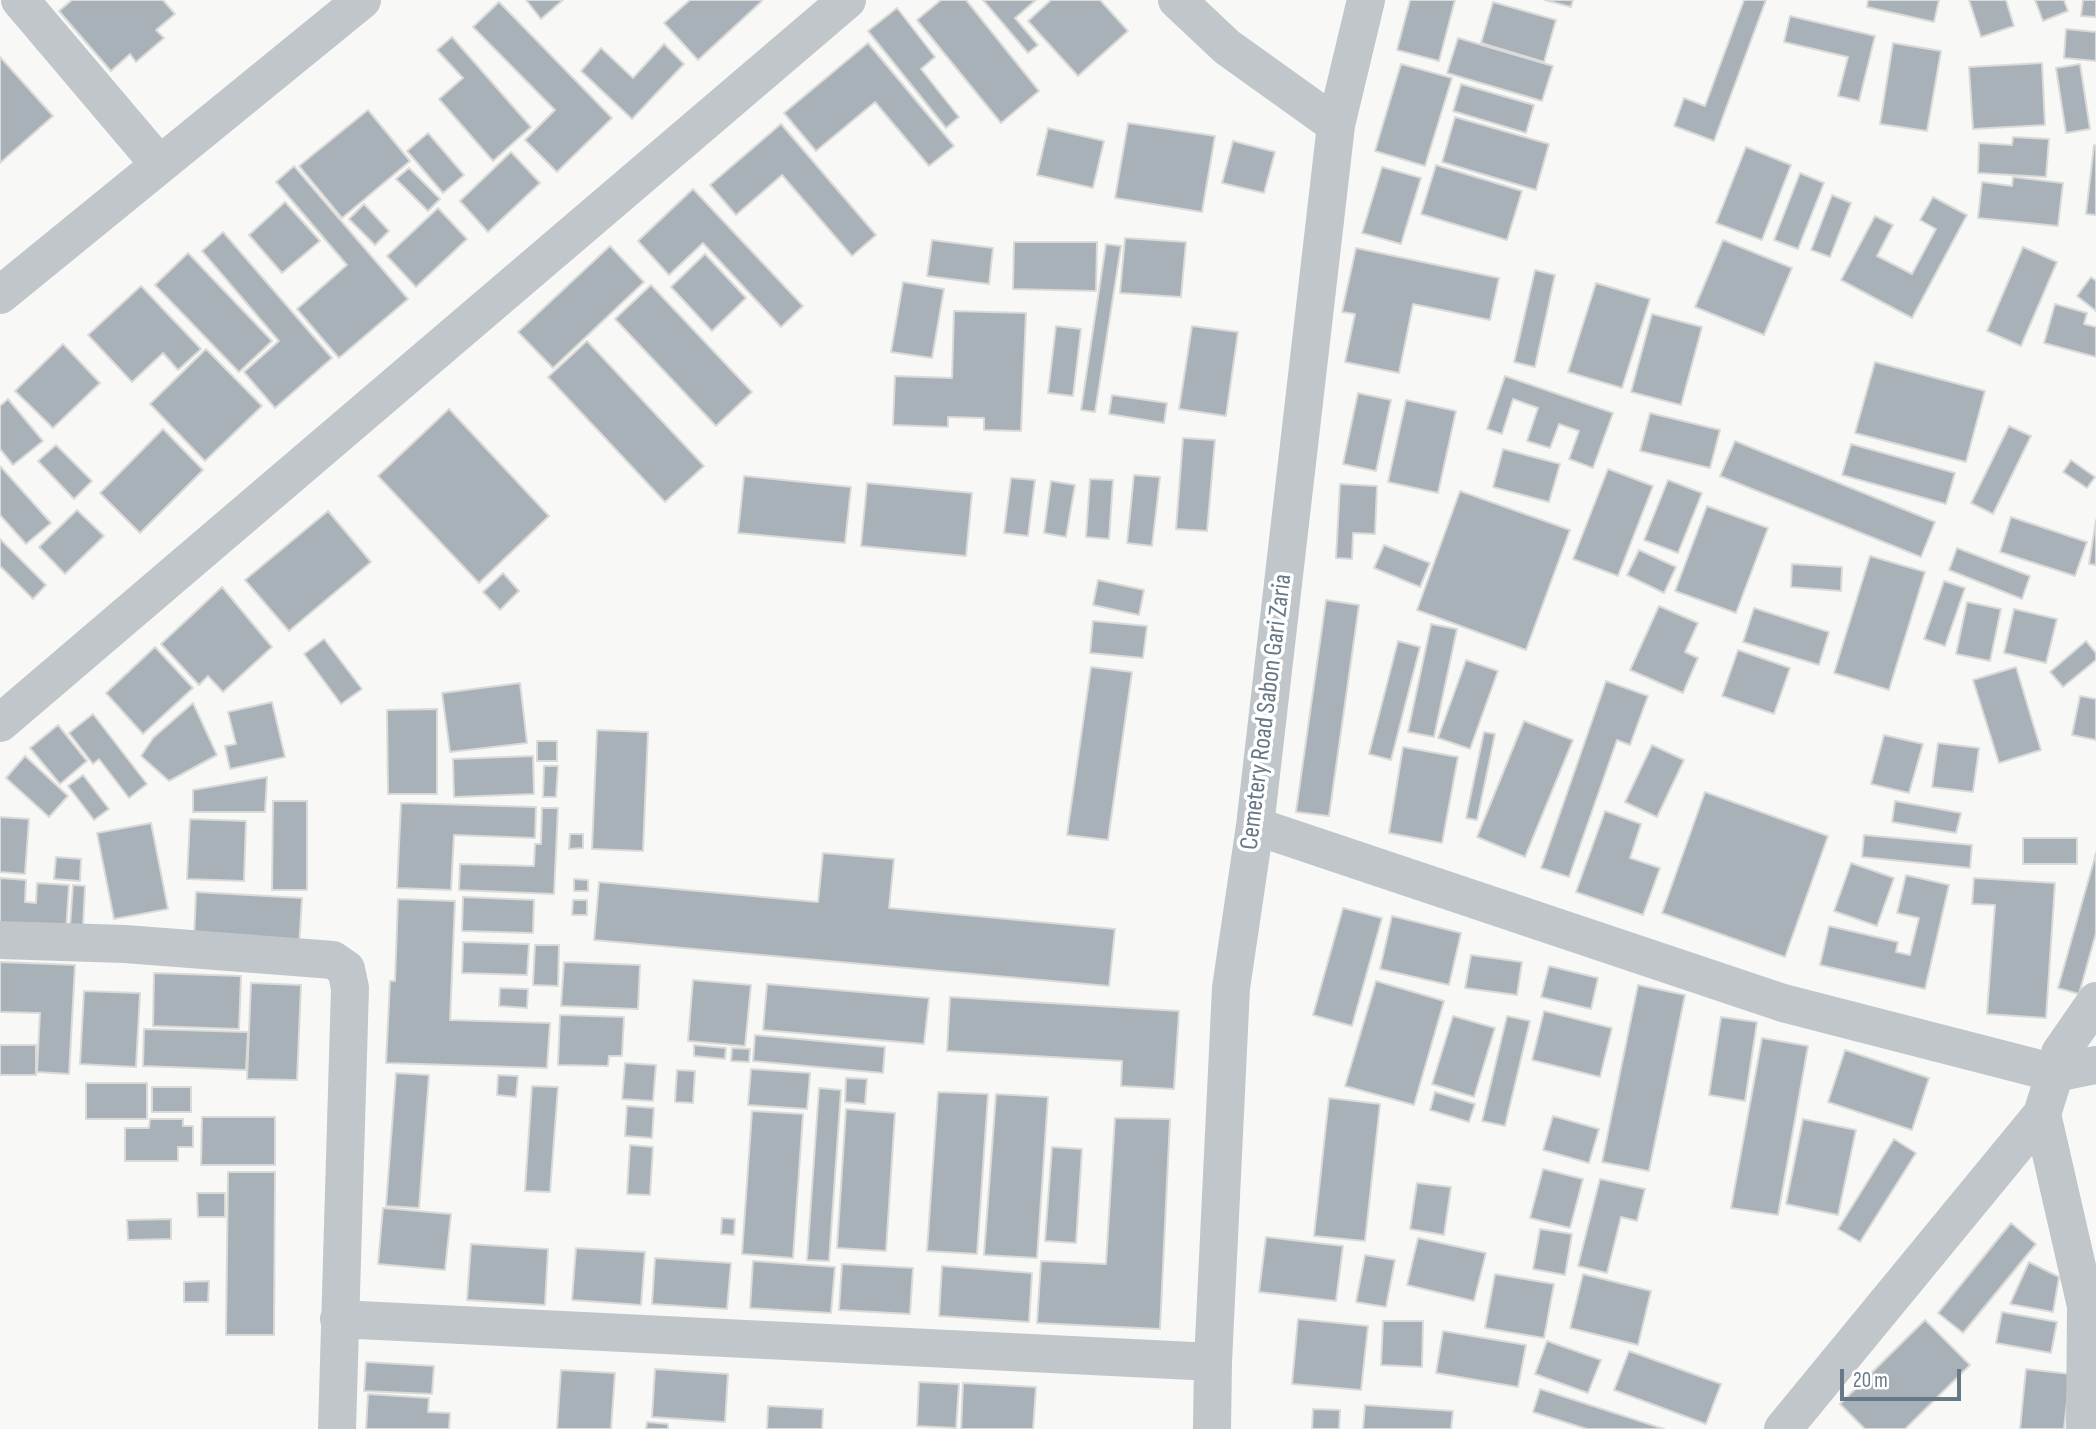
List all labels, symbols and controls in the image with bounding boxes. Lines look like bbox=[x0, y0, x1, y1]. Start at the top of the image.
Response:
street label: Cemetery Road Sabon Gari Zaria bbox=[1235, 572, 1299, 852]
scale bar bbox=[1844, 1356, 1965, 1400]
text: 20 m bbox=[1853, 1368, 1888, 1393]

